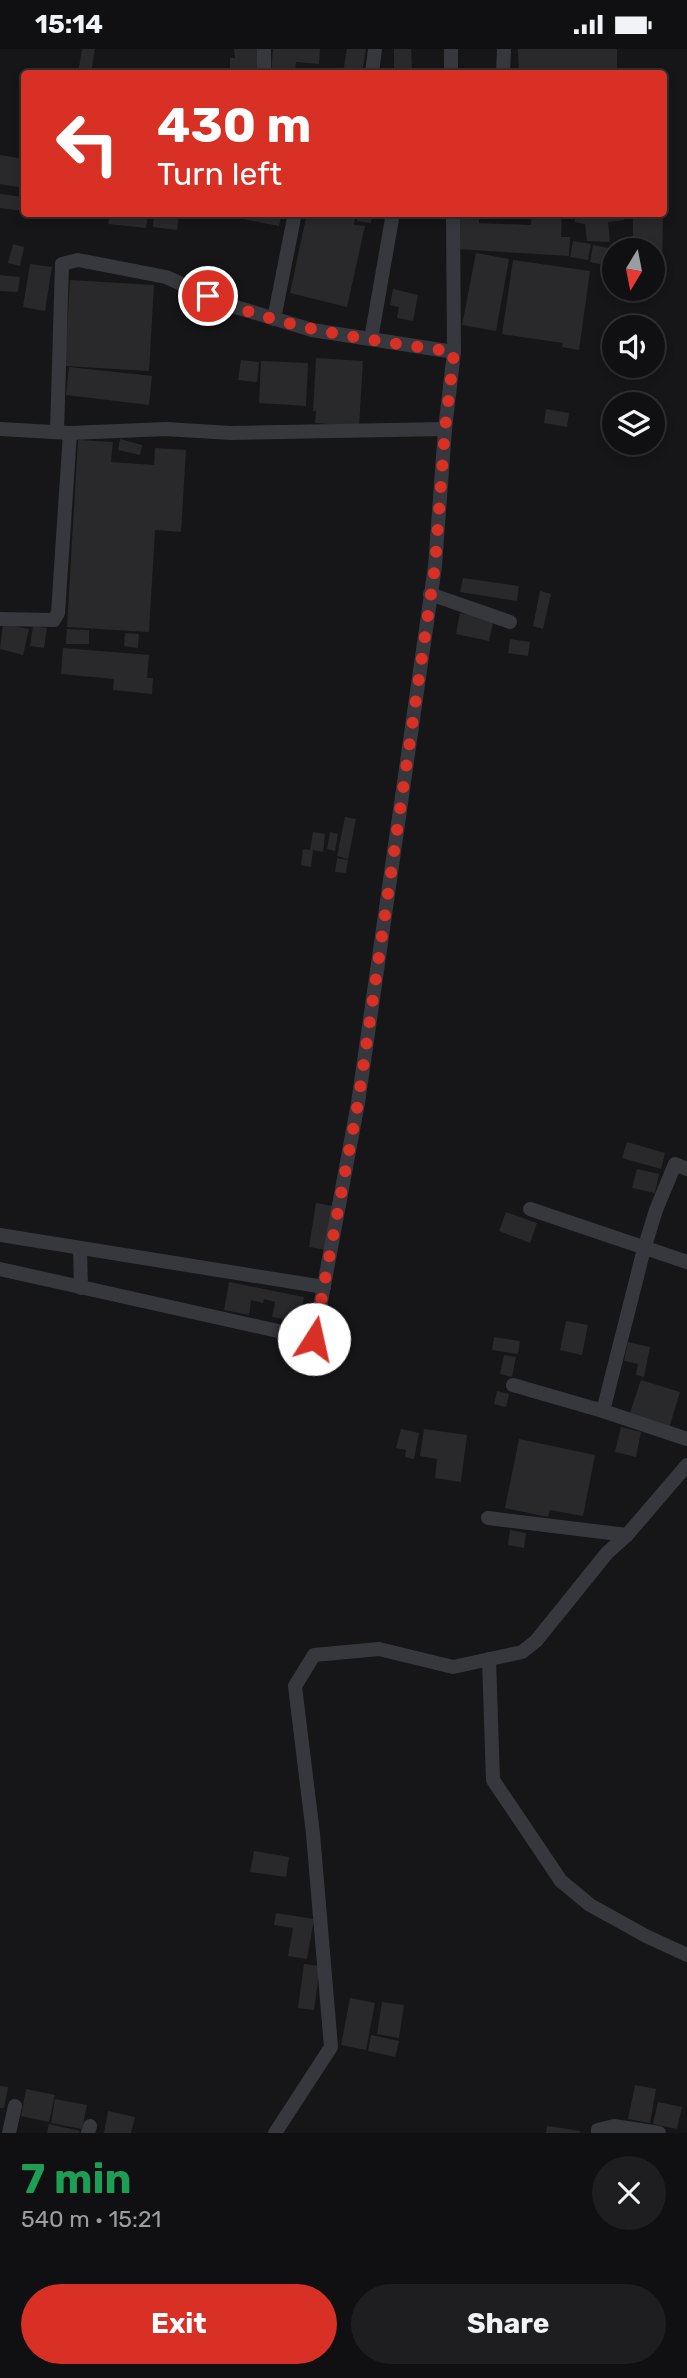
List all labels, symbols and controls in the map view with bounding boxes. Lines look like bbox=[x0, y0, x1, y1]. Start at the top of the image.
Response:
text: 15:14 bbox=[35, 9, 103, 40]
text: 430 m bbox=[157, 96, 311, 154]
icon: left bbox=[42, 98, 133, 189]
text: Turn left bbox=[157, 155, 282, 193]
north arrow bbox=[602, 238, 665, 301]
map controls bbox=[602, 238, 665, 455]
pin bbox=[178, 266, 238, 326]
icon: arrive bbox=[189, 277, 227, 315]
button: sound bbox=[602, 315, 665, 378]
button: layers bbox=[602, 392, 665, 455]
position arrow bbox=[277, 1302, 351, 1376]
text: 7 min bbox=[21, 2154, 132, 2204]
button: close bbox=[592, 2156, 666, 2230]
text: 540 m · 15:21 bbox=[21, 2205, 161, 2233]
button: Exit bbox=[21, 2284, 337, 2364]
button: Share bbox=[351, 2284, 666, 2364]

